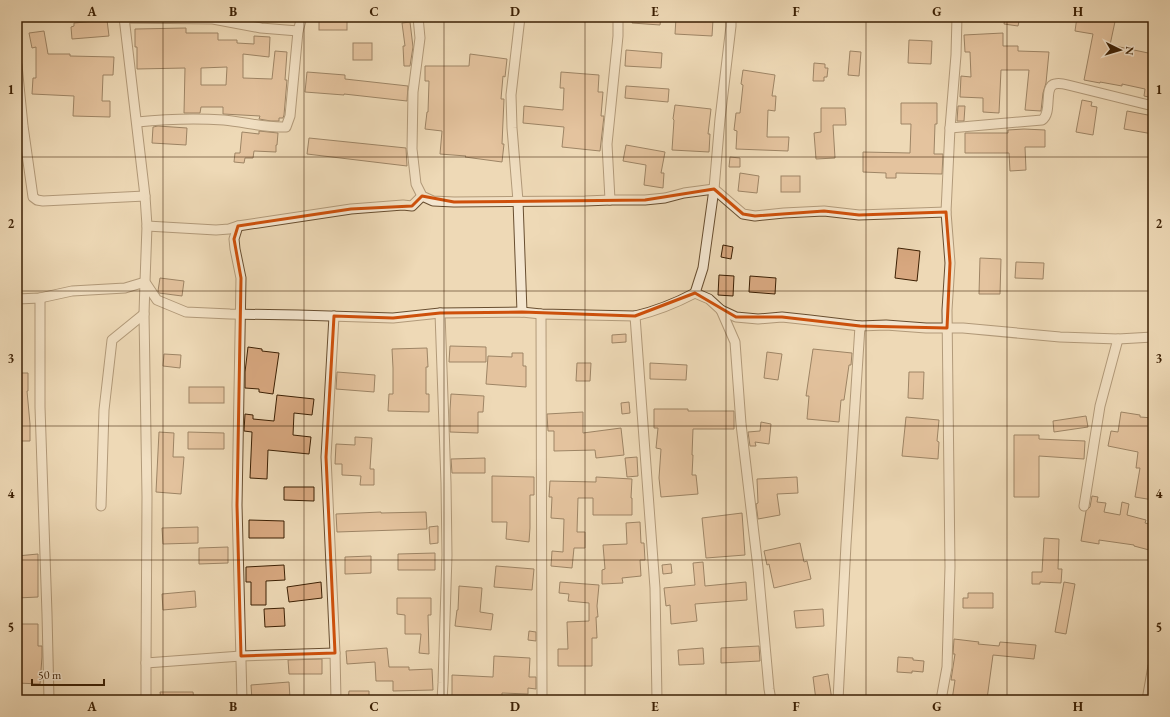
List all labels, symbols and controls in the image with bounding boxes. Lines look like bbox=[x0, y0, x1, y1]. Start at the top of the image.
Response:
text: A bbox=[86, 3, 97, 20]
text: B bbox=[229, 3, 237, 20]
text: C bbox=[369, 3, 379, 20]
text: D bbox=[510, 3, 520, 20]
text: E bbox=[651, 3, 659, 20]
text: F bbox=[792, 3, 800, 20]
text: G bbox=[932, 3, 942, 20]
text: H bbox=[1073, 3, 1084, 20]
north arrow bbox=[1100, 30, 1140, 70]
text: N bbox=[1123, 46, 1137, 56]
text: 1 bbox=[8, 81, 15, 98]
text: 1 bbox=[1156, 81, 1163, 98]
text: 2 bbox=[8, 215, 15, 232]
text: 2 bbox=[1156, 215, 1163, 232]
text: 3 bbox=[8, 350, 15, 367]
text: 3 bbox=[1156, 350, 1163, 367]
text: 4 bbox=[8, 485, 15, 502]
text: 4 bbox=[1156, 485, 1163, 502]
text: 5 bbox=[8, 619, 14, 636]
text: 5 bbox=[1156, 619, 1162, 636]
scale bar bbox=[32, 661, 104, 687]
text: 50 m bbox=[38, 667, 62, 683]
text: A bbox=[86, 698, 97, 715]
text: B bbox=[229, 698, 237, 715]
text: C bbox=[369, 698, 379, 715]
text: D bbox=[510, 698, 520, 715]
text: E bbox=[651, 698, 659, 715]
text: F bbox=[792, 698, 800, 715]
text: G bbox=[932, 698, 942, 715]
text: H bbox=[1073, 698, 1084, 715]

